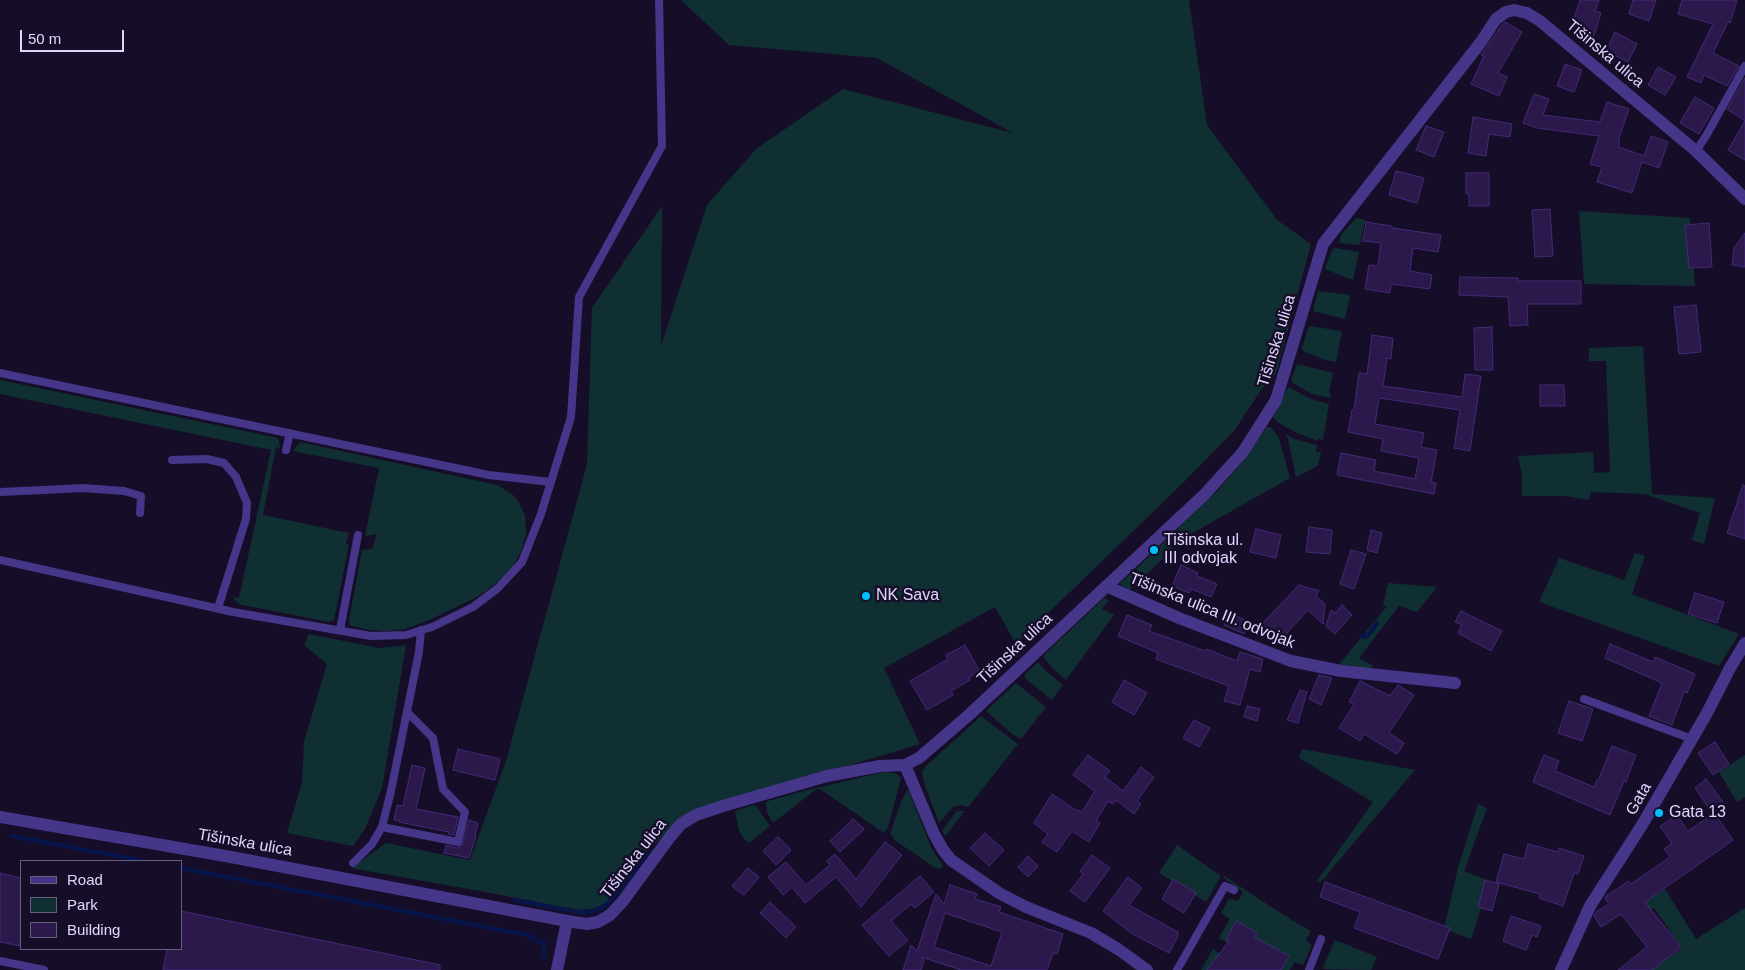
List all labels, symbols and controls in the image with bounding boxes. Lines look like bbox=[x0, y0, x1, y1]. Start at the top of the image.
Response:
street label: Tišinska ulica bbox=[1562, 16, 1648, 92]
scale bar bbox=[22, 20, 126, 52]
text: 50 m bbox=[28, 30, 61, 47]
street label: Tišinska ulica bbox=[1254, 293, 1300, 389]
place label: Tišinska ul. III odvojak bbox=[1164, 531, 1243, 569]
marker: Tišinska ul. III odvojak bbox=[1148, 544, 1160, 556]
street label: Tišinska ulica III. odvojak bbox=[1126, 569, 1298, 653]
place label: NK Sava bbox=[876, 586, 939, 606]
marker: NK Sava bbox=[860, 590, 872, 602]
street label: Tišinska ulica bbox=[974, 609, 1056, 689]
street label: Gata bbox=[1622, 779, 1656, 819]
place label: Gata 13 bbox=[1669, 803, 1726, 823]
marker: Gata 13 bbox=[1653, 807, 1665, 819]
street label: Tišinska ulica bbox=[597, 815, 671, 903]
street label: Tišinska ulica bbox=[196, 825, 294, 861]
legend bbox=[20, 860, 182, 950]
text: Road bbox=[67, 871, 103, 888]
text: Park bbox=[67, 896, 98, 913]
text: Building bbox=[67, 921, 120, 938]

